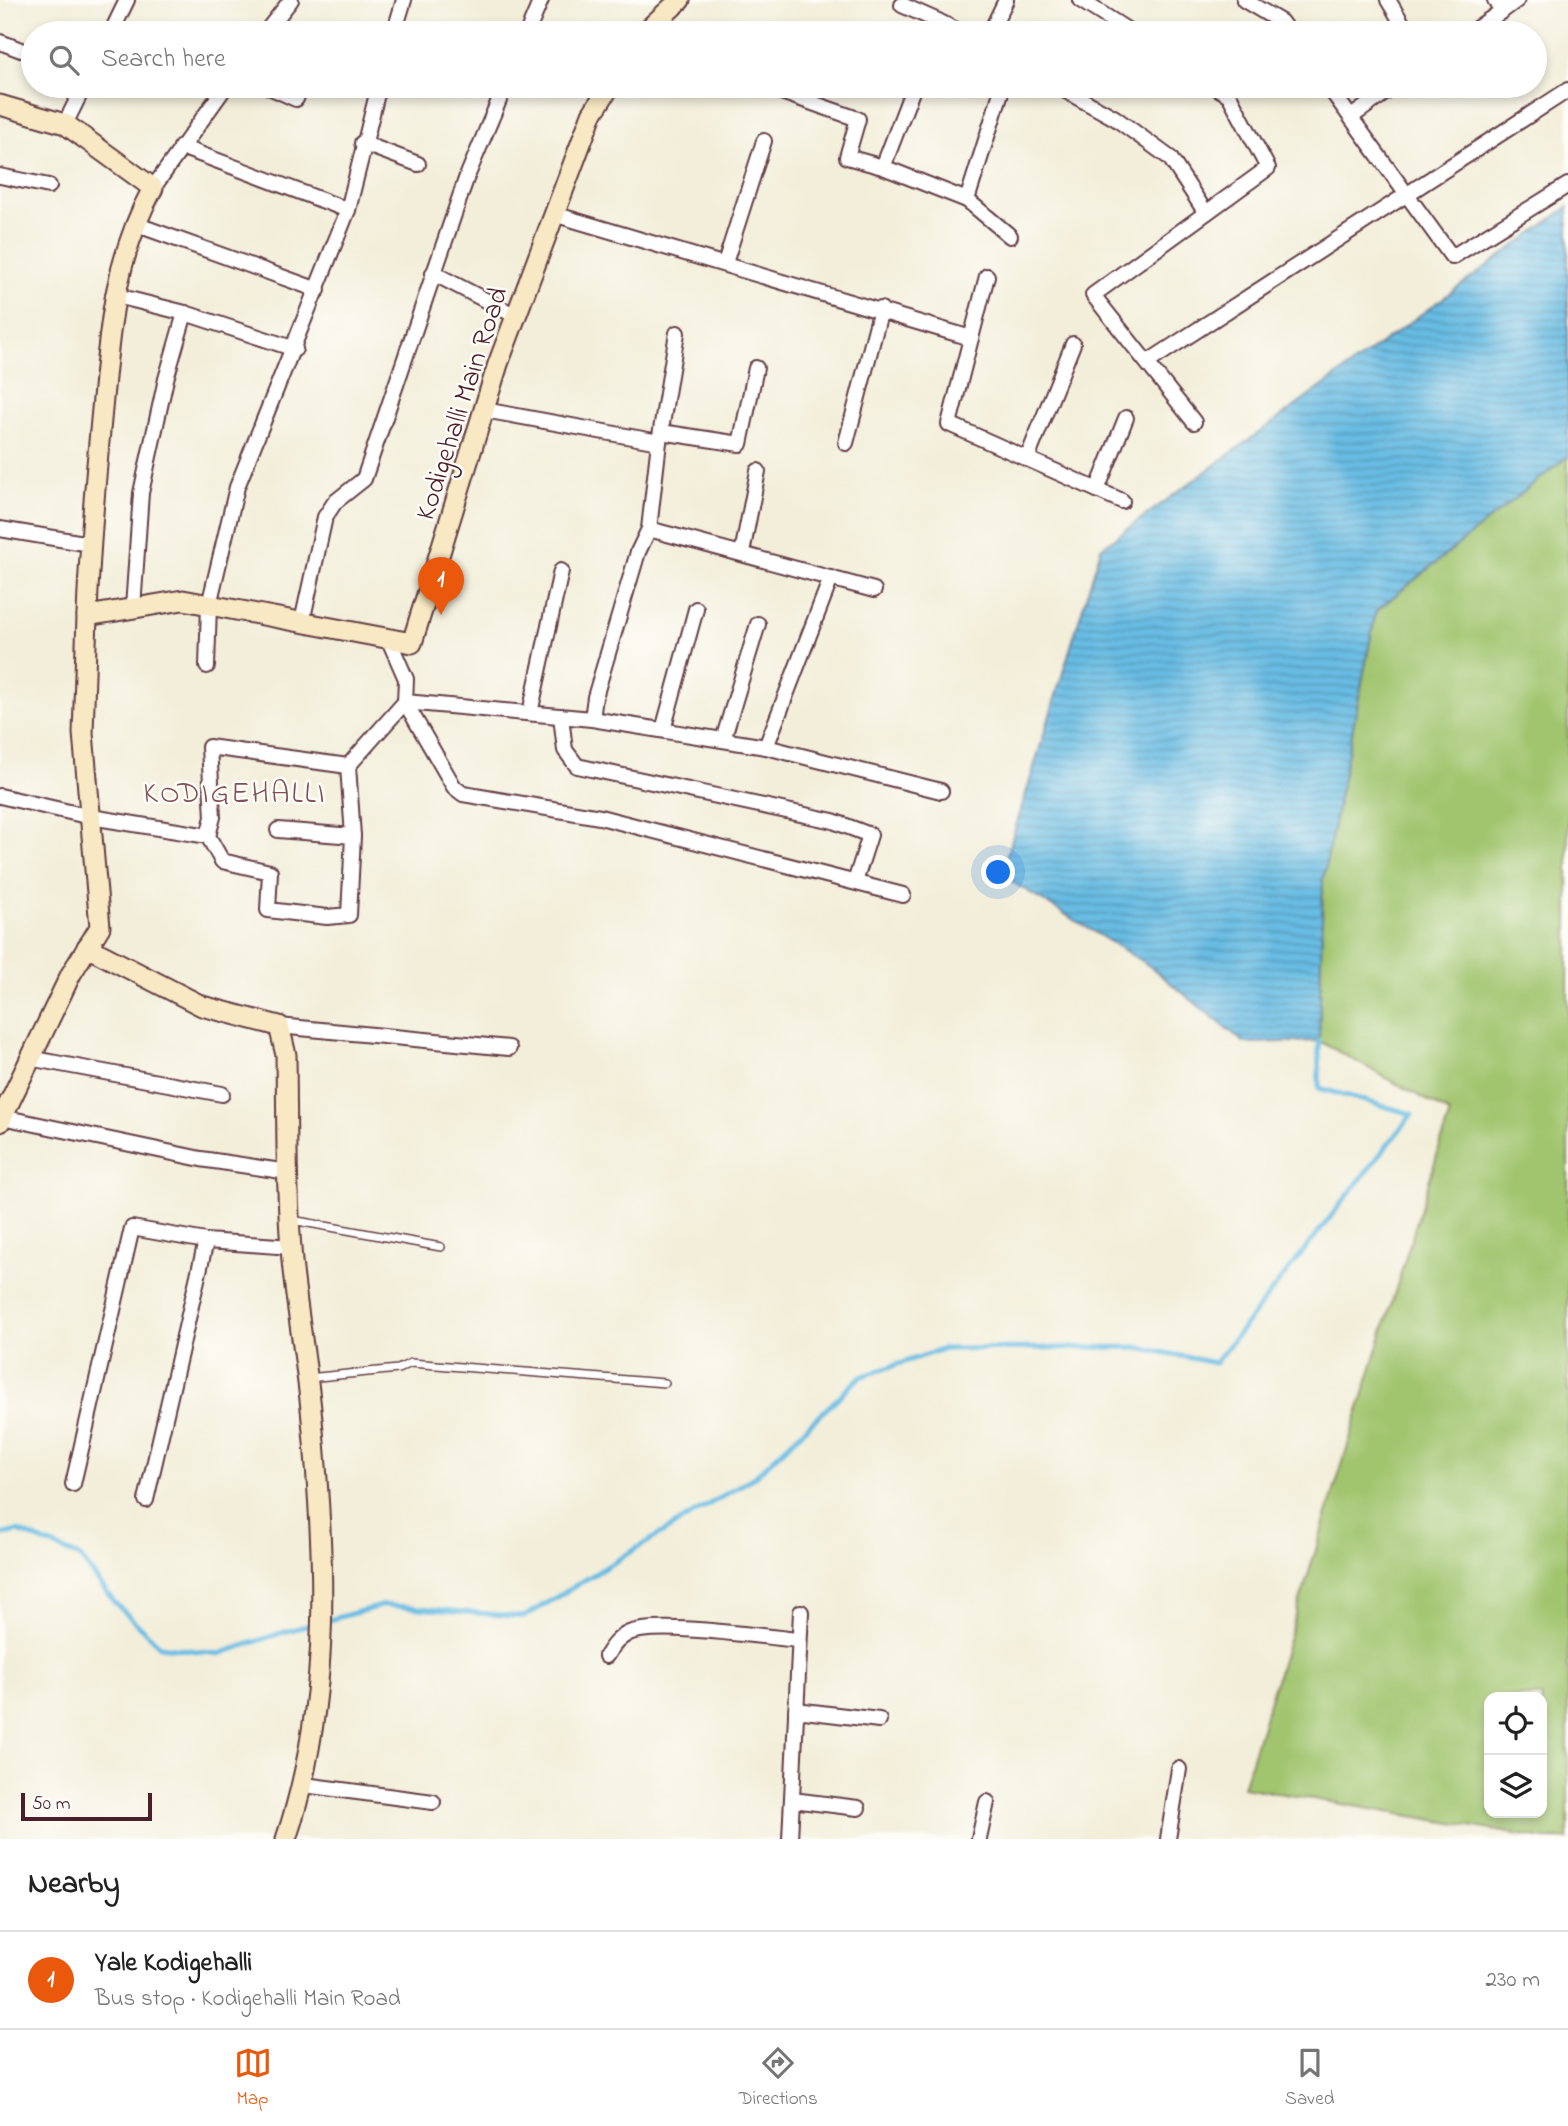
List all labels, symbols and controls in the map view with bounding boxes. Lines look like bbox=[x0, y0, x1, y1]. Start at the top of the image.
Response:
search box bbox=[21, 21, 1547, 98]
icon: search bbox=[45, 41, 83, 79]
text: Search here bbox=[101, 41, 226, 79]
street label: Kodigehalli Main Road bbox=[406, 282, 520, 526]
pin: 1 bbox=[418, 557, 464, 615]
district label: KODIGEHALLI bbox=[143, 773, 327, 817]
your location bbox=[981, 855, 1015, 889]
map controls bbox=[1484, 1692, 1547, 1818]
button: locate bbox=[1484, 1692, 1547, 1755]
button: layers bbox=[1484, 1755, 1547, 1818]
scale bar bbox=[21, 1790, 152, 1822]
text: 50 m bbox=[32, 1791, 71, 1818]
text: Nearby bbox=[28, 1863, 120, 1907]
text: Yale Kodigehalli bbox=[95, 1945, 252, 1983]
text: 1 bbox=[47, 1964, 55, 1997]
text: 230 m bbox=[1486, 1964, 1540, 1997]
text: Bus stop · Kodigehalli Main Road bbox=[95, 1983, 401, 2016]
tab: Map bbox=[234, 2044, 272, 2113]
tab: Directions bbox=[739, 2044, 818, 2113]
tab: Saved bbox=[1285, 2044, 1334, 2113]

